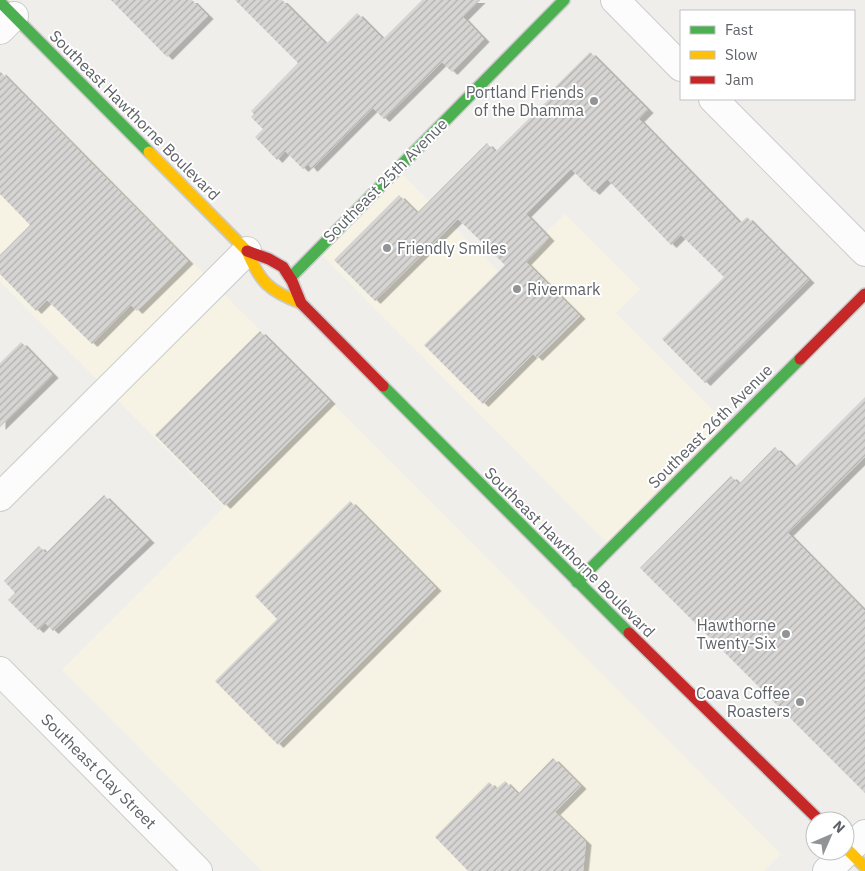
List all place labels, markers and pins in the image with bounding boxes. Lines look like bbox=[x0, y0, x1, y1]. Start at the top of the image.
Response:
place label: Portland Friends of the Dhamma bbox=[466, 82, 584, 120]
marker: Portland Friends of the Dhamma bbox=[588, 95, 600, 107]
place label: Friendly Smiles bbox=[397, 238, 507, 258]
marker: Friendly Smiles bbox=[381, 242, 393, 254]
place label: Rivermark bbox=[527, 279, 601, 299]
marker: Rivermark bbox=[511, 283, 523, 295]
place label: Hawthorne Twenty-Six bbox=[696, 615, 776, 653]
marker: Hawthorne Twenty-Six bbox=[780, 628, 792, 640]
place label: Coava Coffee Roasters bbox=[696, 683, 790, 721]
marker: Coava Coffee Roasters bbox=[794, 696, 806, 708]

